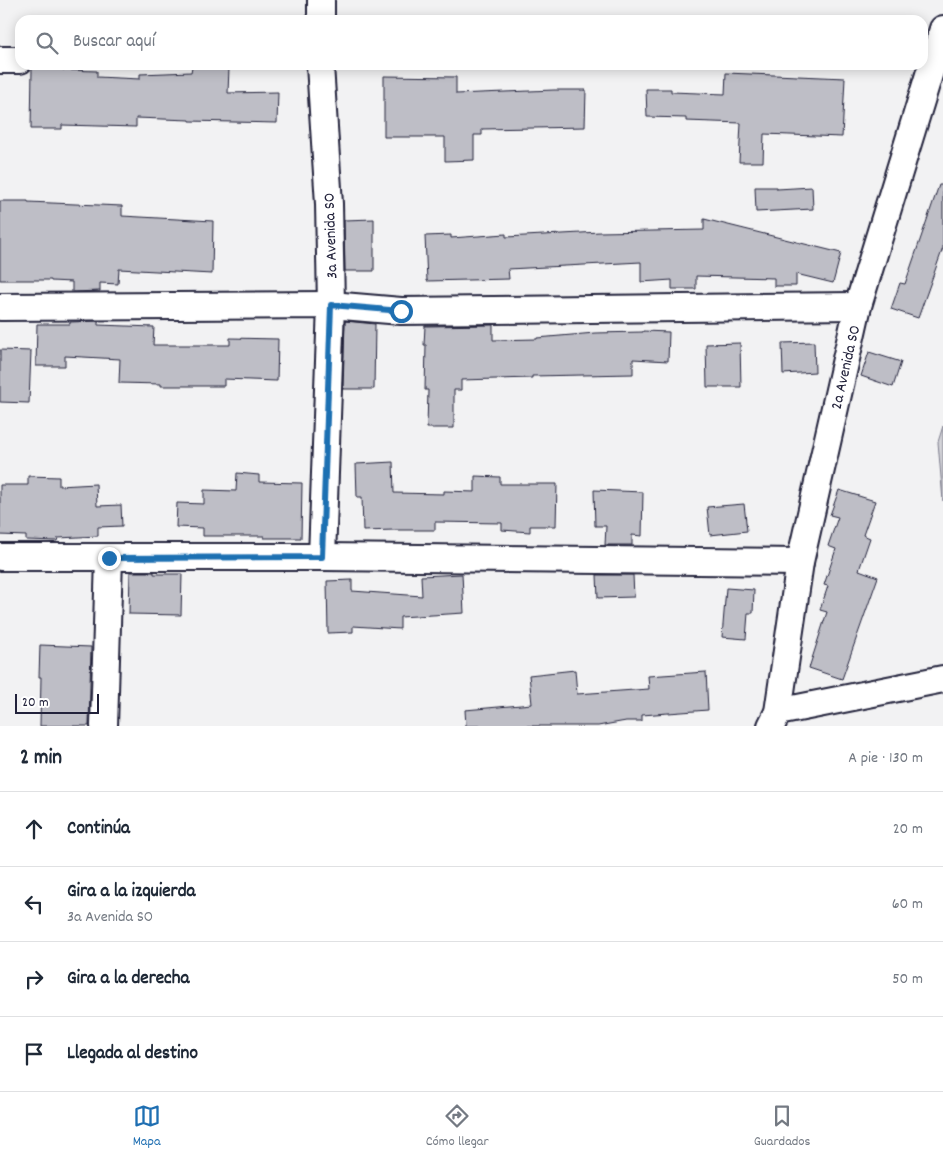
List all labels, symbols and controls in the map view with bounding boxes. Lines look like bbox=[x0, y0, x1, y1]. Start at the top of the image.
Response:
search box bbox=[15, 15, 928, 70]
icon: search bbox=[33, 29, 61, 57]
text: Buscar aquí bbox=[73, 29, 155, 56]
street label: 3a Avenida SO bbox=[319, 193, 344, 279]
route start bbox=[390, 300, 413, 323]
street label: 2a Avenida SO bbox=[826, 323, 867, 412]
route end bbox=[98, 547, 121, 570]
scale bar bbox=[15, 691, 99, 714]
text: 20 m bbox=[22, 693, 49, 713]
text: 2 min bbox=[20, 744, 62, 774]
text: A pie · 130 m bbox=[848, 747, 923, 770]
icon: ahead bbox=[20, 815, 48, 843]
text: Continúa bbox=[67, 816, 130, 843]
text: 20 m bbox=[893, 818, 923, 841]
text: Gira a la izquierda bbox=[67, 879, 195, 906]
icon: left bbox=[20, 890, 48, 918]
text: 60 m bbox=[892, 893, 923, 916]
text: 3a Avenida SO bbox=[67, 906, 153, 929]
icon: right bbox=[20, 965, 48, 993]
text: Gira a la derecha bbox=[67, 966, 189, 993]
text: 50 m bbox=[892, 968, 923, 991]
icon: arrive bbox=[20, 1040, 48, 1068]
text: Llegada al destino bbox=[67, 1041, 198, 1068]
tab: Mapa bbox=[133, 1102, 161, 1152]
tab: Cómo llegar bbox=[426, 1102, 489, 1152]
tab: Guardados bbox=[754, 1102, 810, 1152]

